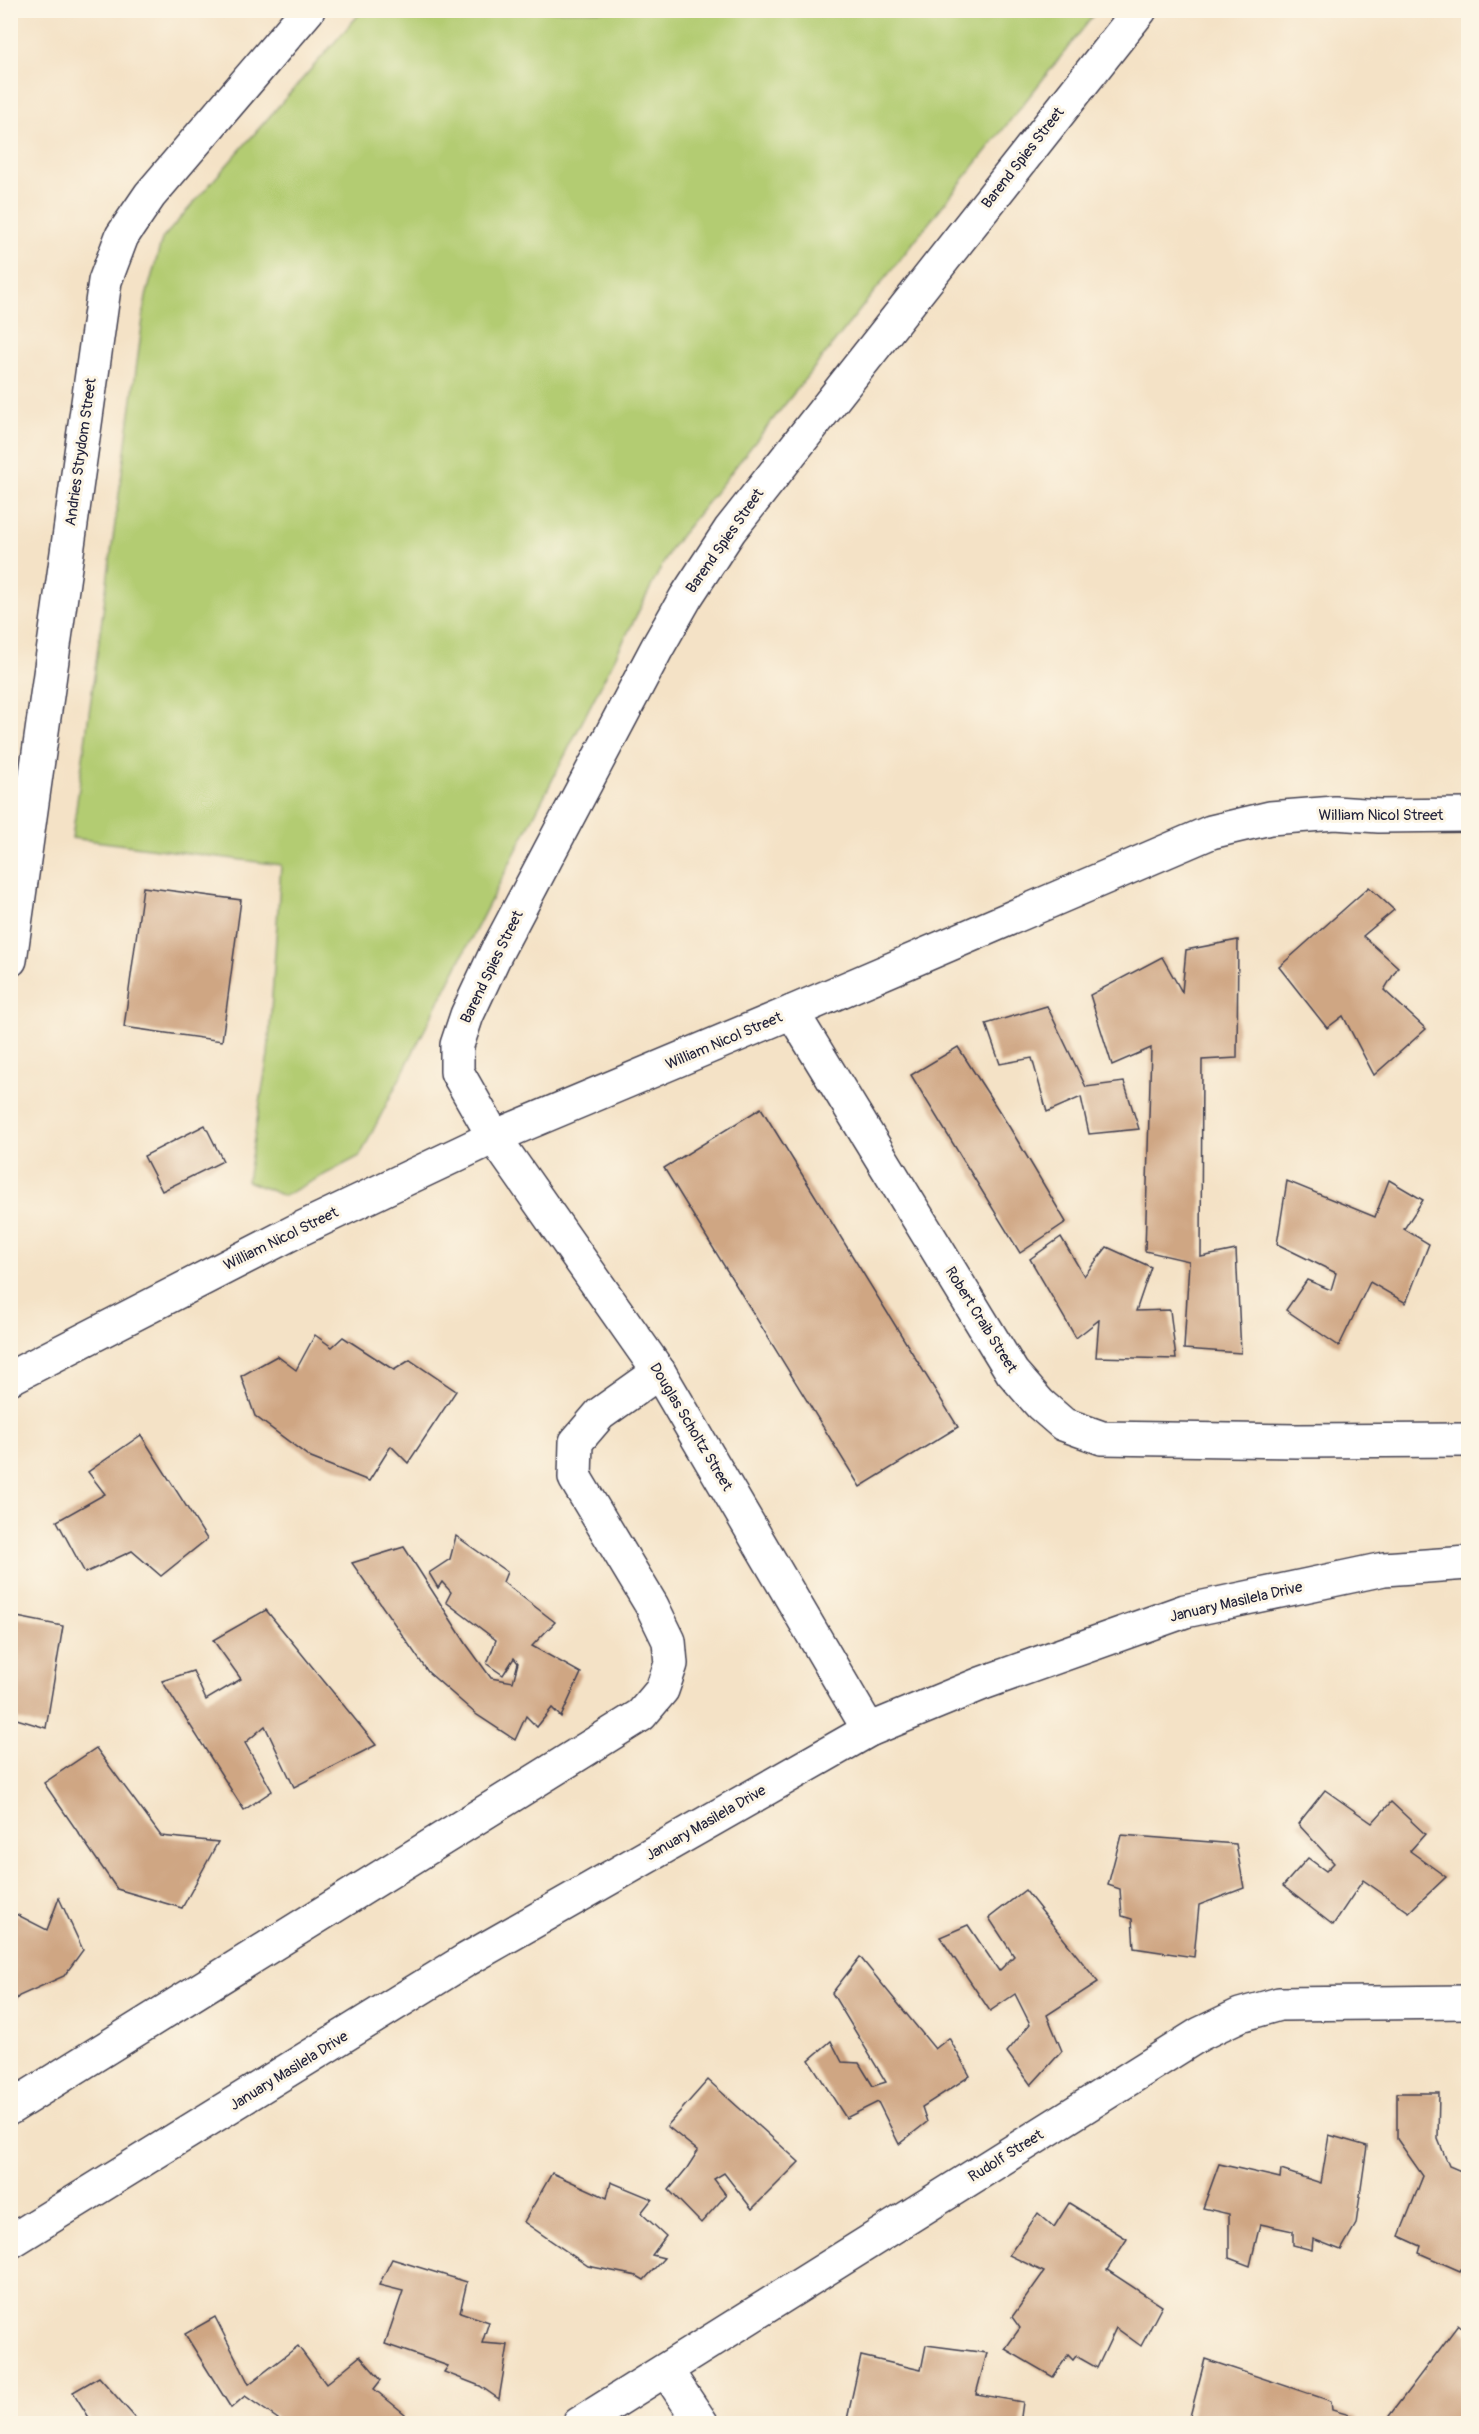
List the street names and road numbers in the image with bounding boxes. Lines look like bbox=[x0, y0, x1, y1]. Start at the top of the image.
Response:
street label: Barend Spies Street bbox=[978, 103, 1069, 212]
street label: Andries Strydom Street bbox=[61, 376, 101, 527]
street label: Barend Spies Street bbox=[682, 484, 769, 597]
street label: William Nicol Street bbox=[1319, 806, 1444, 825]
street label: Barend Spies Street bbox=[456, 907, 528, 1027]
street label: William Nicol Street bbox=[663, 1007, 786, 1074]
street label: William Nicol Street bbox=[221, 1203, 342, 1275]
street label: Robert Craib Street bbox=[941, 1263, 1022, 1377]
street label: Douglas Scholtz Street bbox=[645, 1360, 737, 1495]
street label: January Masilela Drive bbox=[1168, 1577, 1305, 1627]
street label: January Masilela Drive bbox=[642, 1781, 770, 1865]
street label: January Masilela Drive bbox=[226, 2027, 352, 2115]
street label: Rudolf Street bbox=[965, 2125, 1048, 2187]

